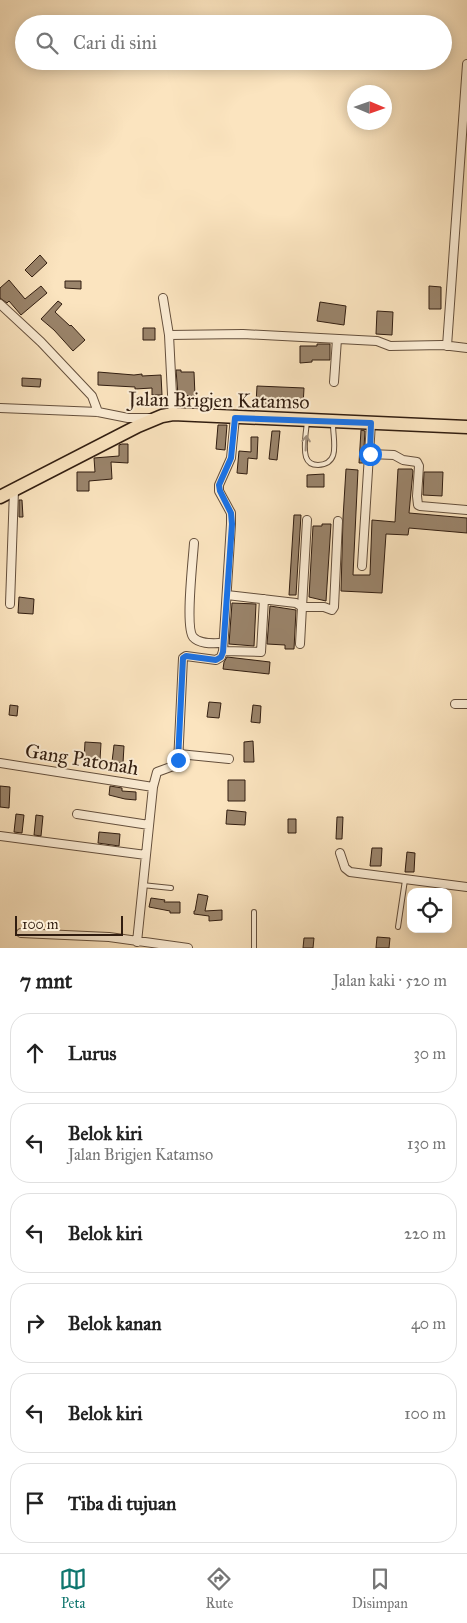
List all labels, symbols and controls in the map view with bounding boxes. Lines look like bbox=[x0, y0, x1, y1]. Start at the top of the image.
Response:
search box bbox=[15, 15, 452, 70]
icon: search bbox=[33, 29, 61, 57]
text: Cari di sini bbox=[73, 31, 157, 54]
north arrow bbox=[347, 85, 392, 130]
street label: Jalan Brigjen Katamso bbox=[126, 386, 310, 415]
one-way arrow bbox=[301, 435, 310, 451]
route start bbox=[359, 443, 382, 466]
street label: Gang Patonah bbox=[23, 738, 141, 781]
route end bbox=[167, 749, 190, 772]
map controls bbox=[407, 888, 452, 933]
button: locate bbox=[407, 888, 452, 933]
scale bar bbox=[15, 913, 122, 936]
text: 100 m bbox=[22, 916, 59, 933]
text: 7 mnt bbox=[20, 968, 72, 994]
text: Jalan kaki · 520 m bbox=[333, 971, 447, 990]
icon: ahead bbox=[21, 1039, 49, 1067]
text: Lurus bbox=[68, 1042, 116, 1065]
text: 30 m bbox=[413, 1044, 446, 1063]
text: Belok kiri bbox=[68, 1122, 142, 1145]
icon: left bbox=[21, 1129, 49, 1157]
text: 130 m bbox=[407, 1134, 446, 1153]
text: Jalan Brigjen Katamso bbox=[68, 1145, 213, 1164]
icon: left bbox=[21, 1219, 49, 1247]
text: Belok kiri bbox=[68, 1222, 142, 1245]
text: 220 m bbox=[404, 1224, 446, 1243]
icon: right bbox=[21, 1309, 49, 1337]
text: Belok kanan bbox=[68, 1312, 162, 1335]
text: 40 m bbox=[411, 1314, 446, 1333]
icon: left bbox=[21, 1399, 49, 1427]
text: Belok kiri bbox=[68, 1402, 142, 1425]
text: 100 m bbox=[404, 1404, 446, 1423]
icon: arrive bbox=[21, 1489, 49, 1517]
text: Tiba di tujuan bbox=[68, 1492, 176, 1515]
tab: Peta bbox=[59, 1565, 87, 1612]
tab: Rute bbox=[205, 1565, 233, 1612]
tab: Disimpan bbox=[352, 1565, 408, 1612]

